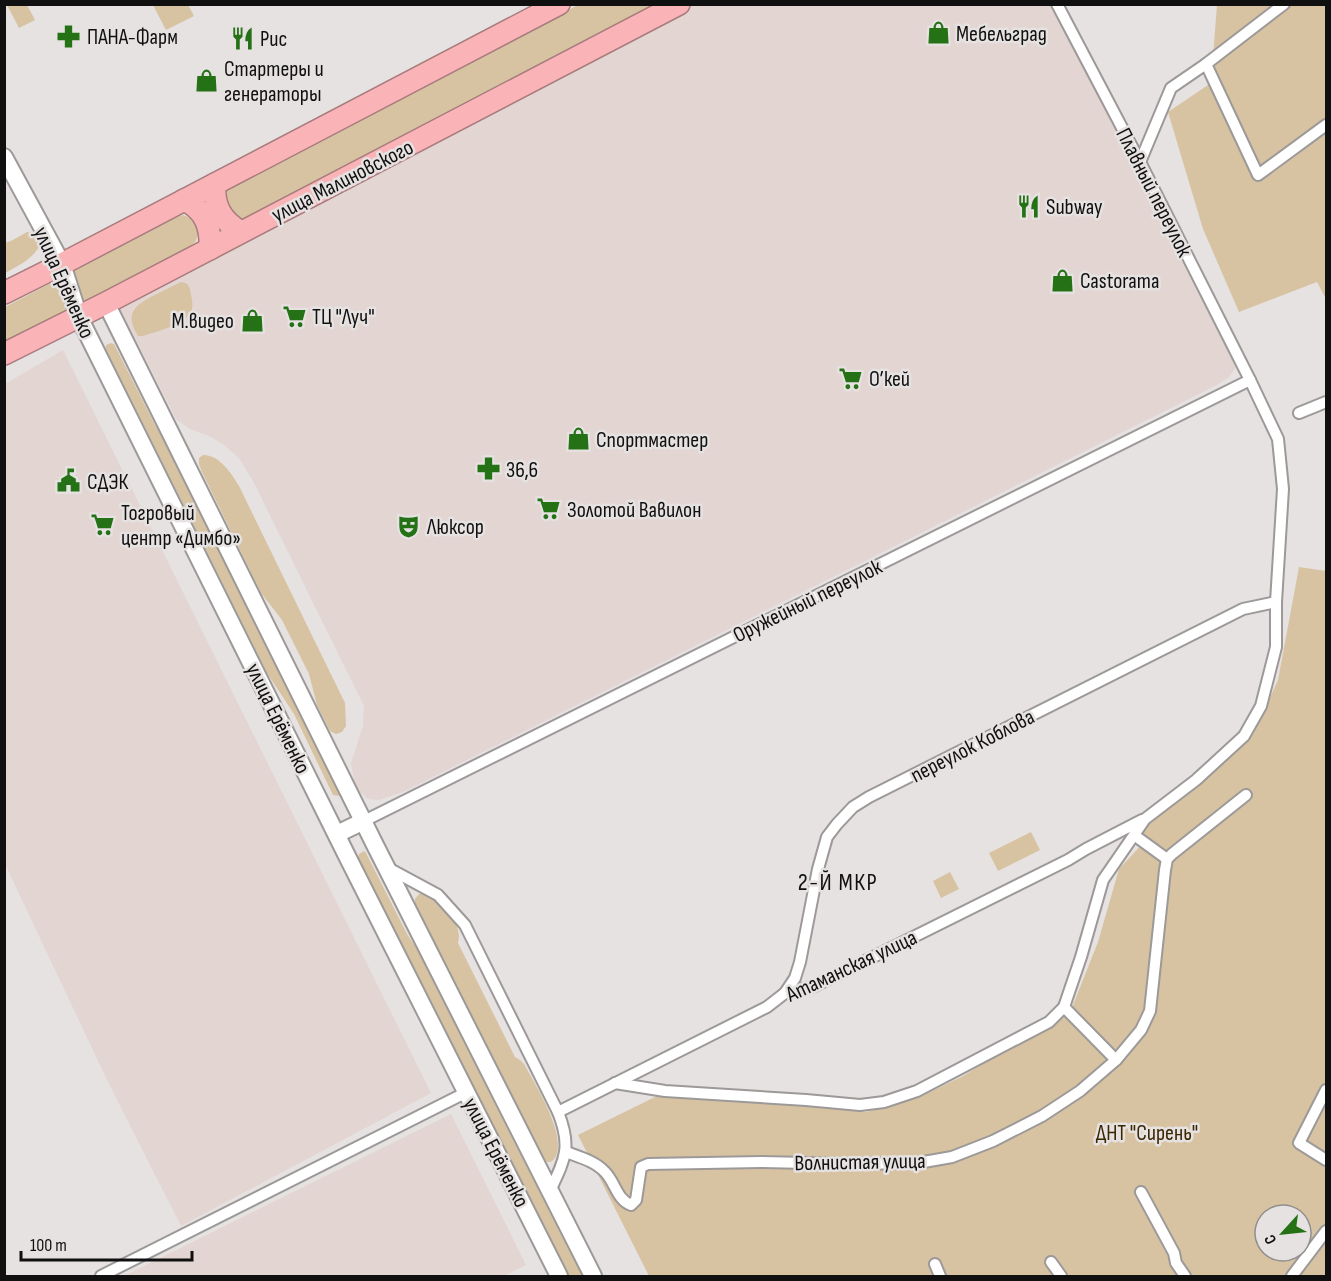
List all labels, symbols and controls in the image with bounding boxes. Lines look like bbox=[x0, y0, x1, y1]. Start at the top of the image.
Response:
shop icon: Мебельград bbox=[925, 20, 951, 46]
place label: Мебельград bbox=[956, 21, 1047, 48]
pharmacy icon: ПАНА-Фарм bbox=[56, 23, 82, 49]
place label: ПАНА-Фарм bbox=[87, 24, 178, 51]
restaurant icon: Рис bbox=[229, 25, 255, 51]
place label: Рис bbox=[260, 26, 287, 53]
place label: Стартеры и генераторы bbox=[224, 56, 324, 108]
shop icon: Стартеры и генераторы bbox=[193, 68, 219, 94]
street label: Плавный переулок bbox=[1110, 124, 1198, 262]
street label: улица Малиновского bbox=[267, 134, 418, 229]
restaurant icon: Subway bbox=[1015, 193, 1041, 219]
place label: Subway bbox=[1046, 194, 1103, 221]
street label: улица Ерёменко bbox=[27, 223, 100, 343]
shop icon: Castorama bbox=[1049, 267, 1075, 293]
place label: Castorama bbox=[1080, 268, 1159, 295]
supermarket icon: ТЦ "Луч" bbox=[281, 303, 307, 329]
place label: ТЦ "Луч" bbox=[312, 304, 375, 331]
shop icon: М.видео bbox=[239, 307, 265, 333]
place label: М.видео bbox=[171, 308, 234, 335]
supermarket icon: О’кей bbox=[838, 365, 864, 391]
place label: О’кей bbox=[869, 366, 910, 393]
shop icon: Спортмастер bbox=[565, 426, 591, 452]
place label: Спортмастер bbox=[596, 427, 708, 454]
pharmacy icon: 36,6 bbox=[475, 456, 501, 482]
place label: 36,6 bbox=[506, 457, 538, 484]
public building icon: СДЭК bbox=[56, 468, 82, 494]
place label: СДЭК bbox=[87, 469, 128, 496]
supermarket icon: Золотой Вавилон bbox=[536, 496, 562, 522]
place label: Золотой Вавилон bbox=[567, 497, 701, 524]
place label: Тогровый центр «Димбо» bbox=[121, 500, 241, 552]
supermarket icon: Тогровый центр «Димбо» bbox=[90, 512, 116, 538]
theatre icon: Люксор bbox=[396, 513, 422, 539]
place label: Люксор bbox=[426, 514, 484, 541]
street label: Оружейный переулок bbox=[729, 553, 887, 649]
street label: улица Ерёменко bbox=[239, 659, 316, 778]
street label: переулок Коблова bbox=[906, 704, 1039, 789]
district label: 2-Й МКР bbox=[798, 868, 878, 897]
street label: Атаманская улица bbox=[781, 924, 921, 1009]
street label: улица Ерёменко bbox=[457, 1093, 535, 1212]
park label: ДНТ "Сирень" bbox=[1096, 1120, 1198, 1147]
street label: Волнистая улица bbox=[794, 1148, 926, 1177]
north arrow bbox=[1253, 1203, 1313, 1263]
scale bar bbox=[21, 1224, 192, 1262]
text: С bbox=[1261, 1231, 1281, 1247]
text: 100 m bbox=[30, 1235, 67, 1256]

